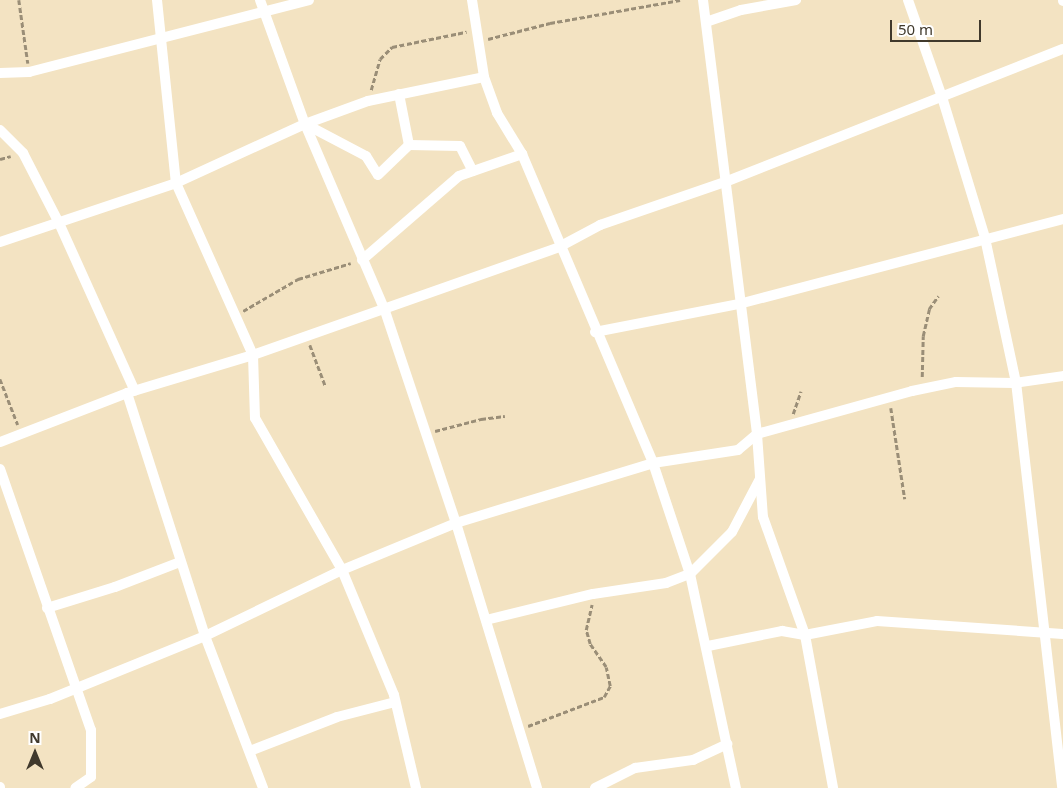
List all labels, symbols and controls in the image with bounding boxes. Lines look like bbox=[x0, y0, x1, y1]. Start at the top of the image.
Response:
scale bar bbox=[893, 10, 984, 42]
text: 50 m bbox=[898, 19, 933, 39]
north arrow bbox=[10, 728, 60, 778]
text: N bbox=[29, 728, 41, 747]

